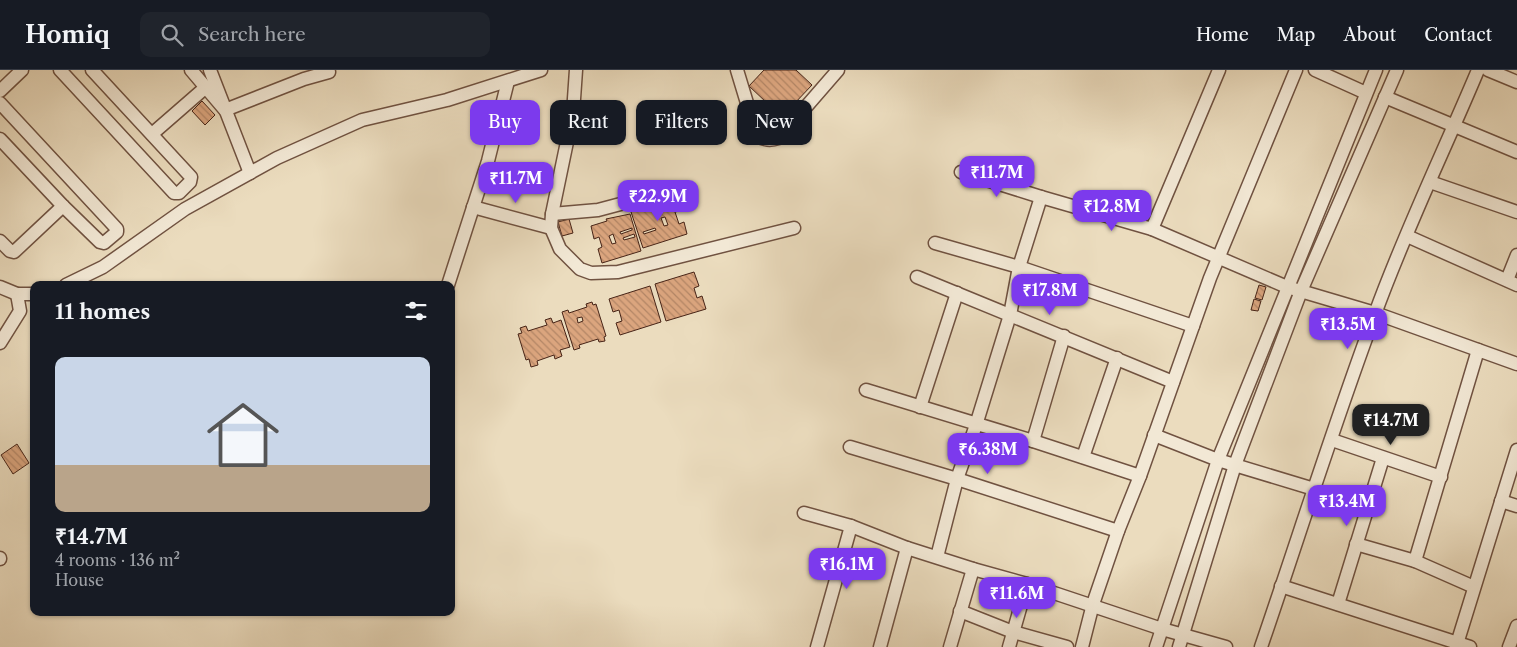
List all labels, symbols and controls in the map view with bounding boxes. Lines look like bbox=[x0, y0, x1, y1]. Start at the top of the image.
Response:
search box bbox=[140, 12, 490, 57]
text: Homiq bbox=[25, 20, 110, 49]
icon: search bbox=[158, 21, 186, 49]
text: Search here bbox=[198, 23, 306, 46]
text: Home bbox=[1196, 24, 1249, 46]
text: Map bbox=[1277, 24, 1315, 46]
text: About bbox=[1343, 24, 1396, 46]
text: Contact bbox=[1424, 24, 1492, 46]
chip: Buy bbox=[470, 100, 540, 145]
chip: Rent bbox=[550, 100, 626, 145]
chip: Filters bbox=[636, 100, 727, 145]
chip: New bbox=[737, 100, 812, 145]
pin: ₹11.7M bbox=[956, 156, 1038, 198]
pin: ₹11.7M bbox=[475, 162, 557, 204]
text: ₹11.7M bbox=[970, 162, 1024, 182]
text: ₹11.7M bbox=[489, 168, 543, 188]
pin: ₹22.9M bbox=[617, 180, 699, 222]
text: ₹22.9M bbox=[629, 186, 687, 206]
pin: ₹12.8M bbox=[1071, 190, 1153, 232]
text: ₹12.8M bbox=[1083, 196, 1141, 216]
pin: ₹17.8M bbox=[1009, 274, 1091, 316]
text: ₹17.8M bbox=[1022, 280, 1078, 300]
icon: filters bbox=[402, 297, 430, 325]
text: 11 homes bbox=[55, 299, 150, 324]
pin: ₹13.5M bbox=[1307, 308, 1389, 350]
text: ₹13.5M bbox=[1320, 314, 1376, 334]
icon: home bbox=[198, 390, 288, 480]
pin: ₹14.7M bbox=[1350, 404, 1432, 446]
text: ₹14.7M bbox=[1363, 410, 1419, 430]
pin: ₹6.38M bbox=[947, 432, 1029, 475]
text: ₹6.38M bbox=[958, 439, 1018, 459]
pin: ₹13.4M bbox=[1306, 484, 1388, 527]
text: ₹13.4M bbox=[1319, 491, 1375, 511]
text: ₹14.7M bbox=[55, 524, 128, 549]
pin: ₹16.1M bbox=[806, 548, 888, 590]
text: 4 rooms · 136 m² bbox=[55, 550, 180, 570]
text: ₹16.1M bbox=[820, 554, 874, 574]
text: House bbox=[55, 570, 104, 590]
pin: ₹11.6M bbox=[976, 576, 1058, 619]
text: ₹11.6M bbox=[990, 583, 1044, 603]

